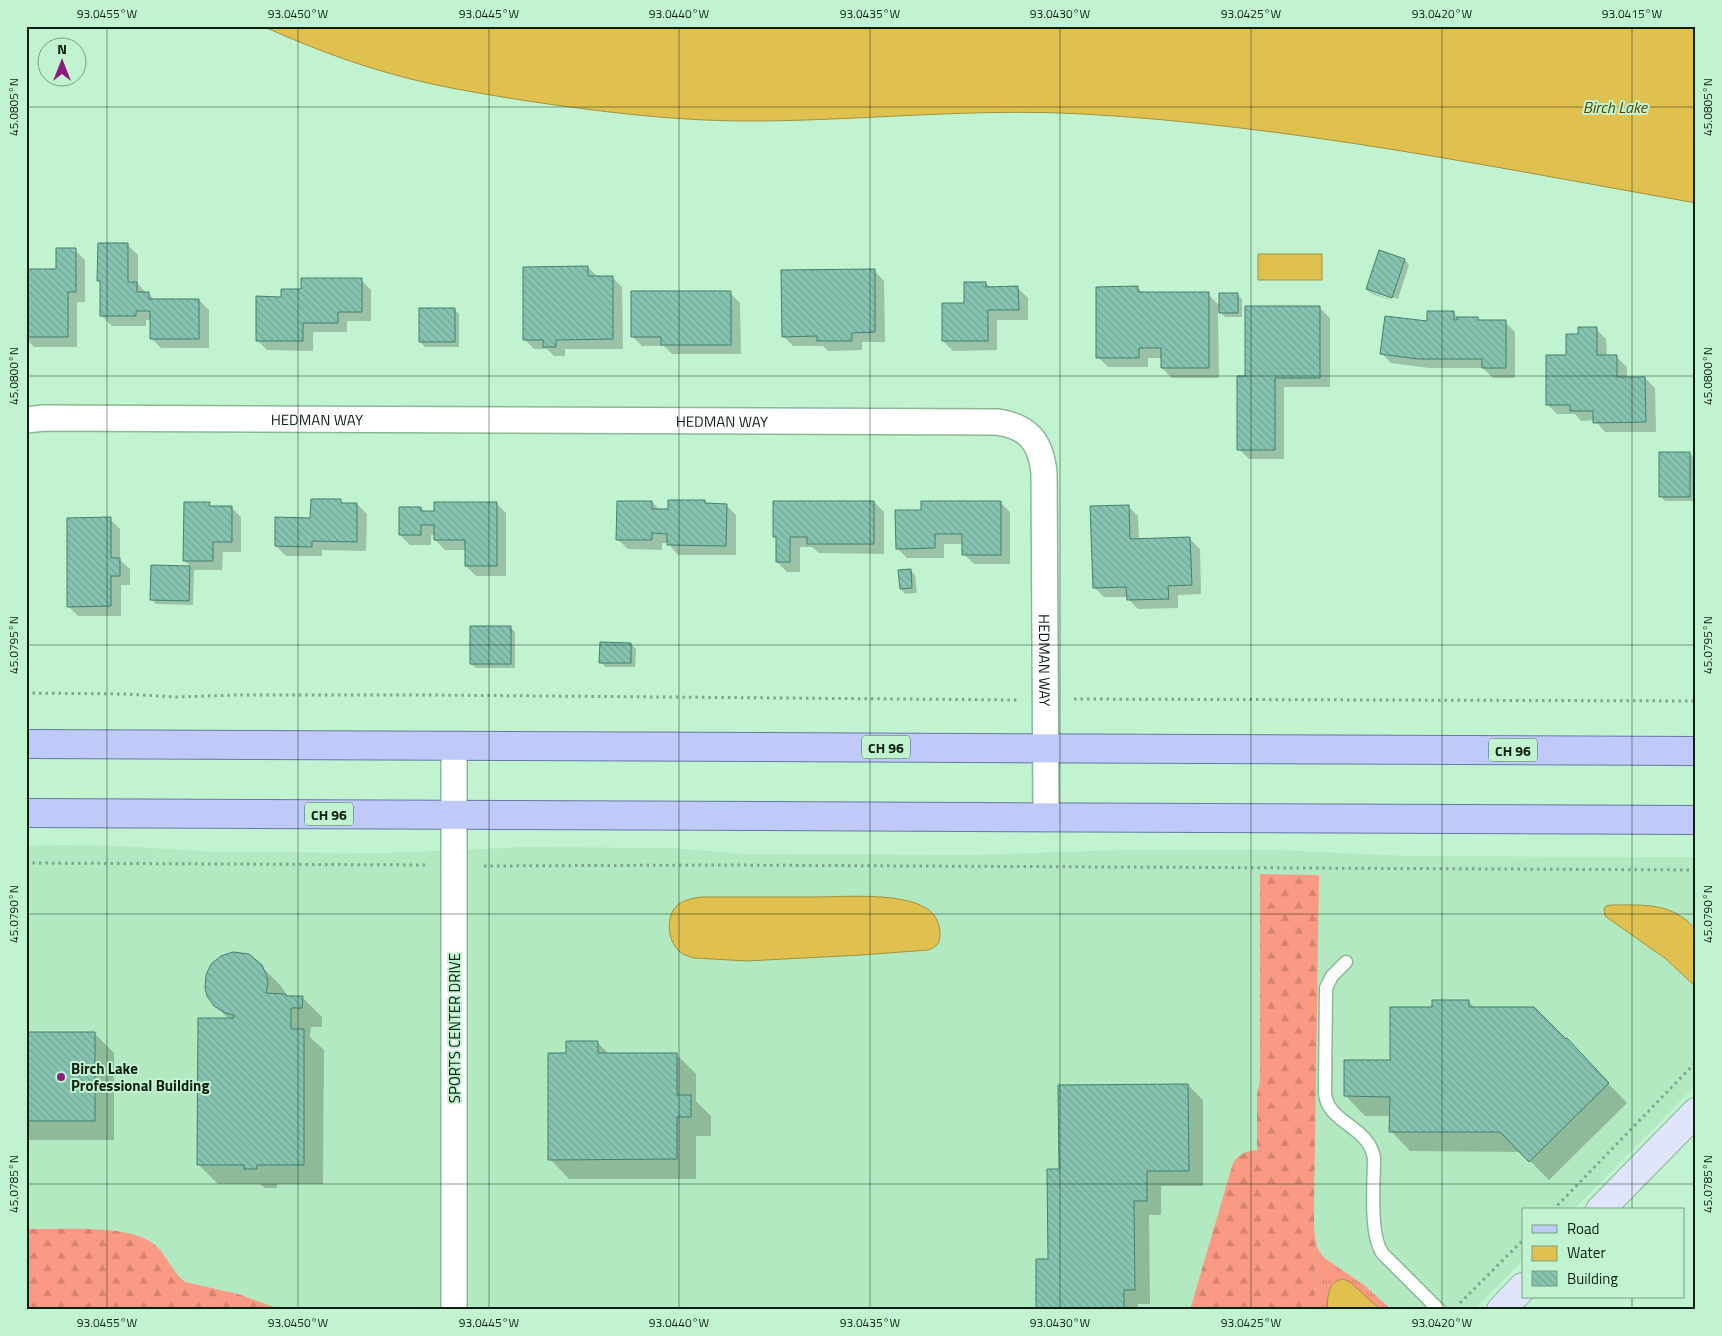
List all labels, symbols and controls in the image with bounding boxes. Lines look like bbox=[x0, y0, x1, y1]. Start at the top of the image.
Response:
text: 93.0455°W bbox=[77, 4, 137, 23]
text: 93.0450°W bbox=[268, 4, 328, 23]
text: 93.0445°W bbox=[459, 4, 519, 23]
text: 93.0440°W bbox=[649, 4, 709, 23]
text: 93.0435°W bbox=[840, 4, 900, 23]
text: 93.0430°W bbox=[1030, 4, 1090, 23]
text: 93.0425°W bbox=[1221, 4, 1281, 23]
text: 93.0420°W bbox=[1412, 4, 1472, 23]
text: 93.0415°W bbox=[1602, 4, 1662, 23]
north arrow bbox=[38, 38, 88, 88]
text: N bbox=[57, 38, 67, 59]
text: 45.0805°N bbox=[4, 78, 23, 136]
text: 45.0805°N bbox=[1698, 78, 1717, 136]
water label: Birch Lake bbox=[1583, 95, 1649, 119]
text: 45.0800°N bbox=[4, 347, 23, 405]
text: 45.0800°N bbox=[1698, 347, 1717, 405]
street label: HEDMAN WAY bbox=[271, 407, 363, 431]
street label: HEDMAN WAY bbox=[676, 409, 768, 433]
street label: HEDMAN WAY bbox=[1033, 614, 1057, 707]
text: 45.0795°N bbox=[4, 616, 23, 674]
text: 45.0795°N bbox=[1698, 616, 1717, 674]
road number: CH 96 bbox=[862, 736, 910, 759]
road number: CH 96 bbox=[1489, 738, 1537, 762]
road number: CH 96 bbox=[305, 802, 353, 826]
text: 45.0790°N bbox=[4, 885, 23, 943]
text: 45.0790°N bbox=[1698, 885, 1717, 943]
street label: SPORTS CENTER DRIVE bbox=[443, 953, 466, 1103]
place label: Birch Lake Professional Building bbox=[71, 1057, 209, 1097]
marker: Birch Lake Professional Building bbox=[55, 1071, 67, 1083]
text: 45.0785°N bbox=[4, 1155, 23, 1213]
text: 45.0785°N bbox=[1698, 1155, 1717, 1213]
legend bbox=[1522, 1208, 1684, 1298]
text: Road bbox=[1567, 1217, 1599, 1240]
text: Water bbox=[1567, 1241, 1606, 1264]
text: Building bbox=[1567, 1267, 1618, 1290]
text: 93.0455°W bbox=[77, 1313, 137, 1332]
text: 93.0450°W bbox=[268, 1313, 328, 1332]
text: 93.0445°W bbox=[459, 1313, 519, 1332]
text: 93.0440°W bbox=[649, 1313, 709, 1332]
text: 93.0435°W bbox=[840, 1313, 900, 1332]
text: 93.0430°W bbox=[1030, 1313, 1090, 1332]
text: 93.0425°W bbox=[1221, 1313, 1281, 1332]
text: 93.0420°W bbox=[1412, 1313, 1472, 1332]

